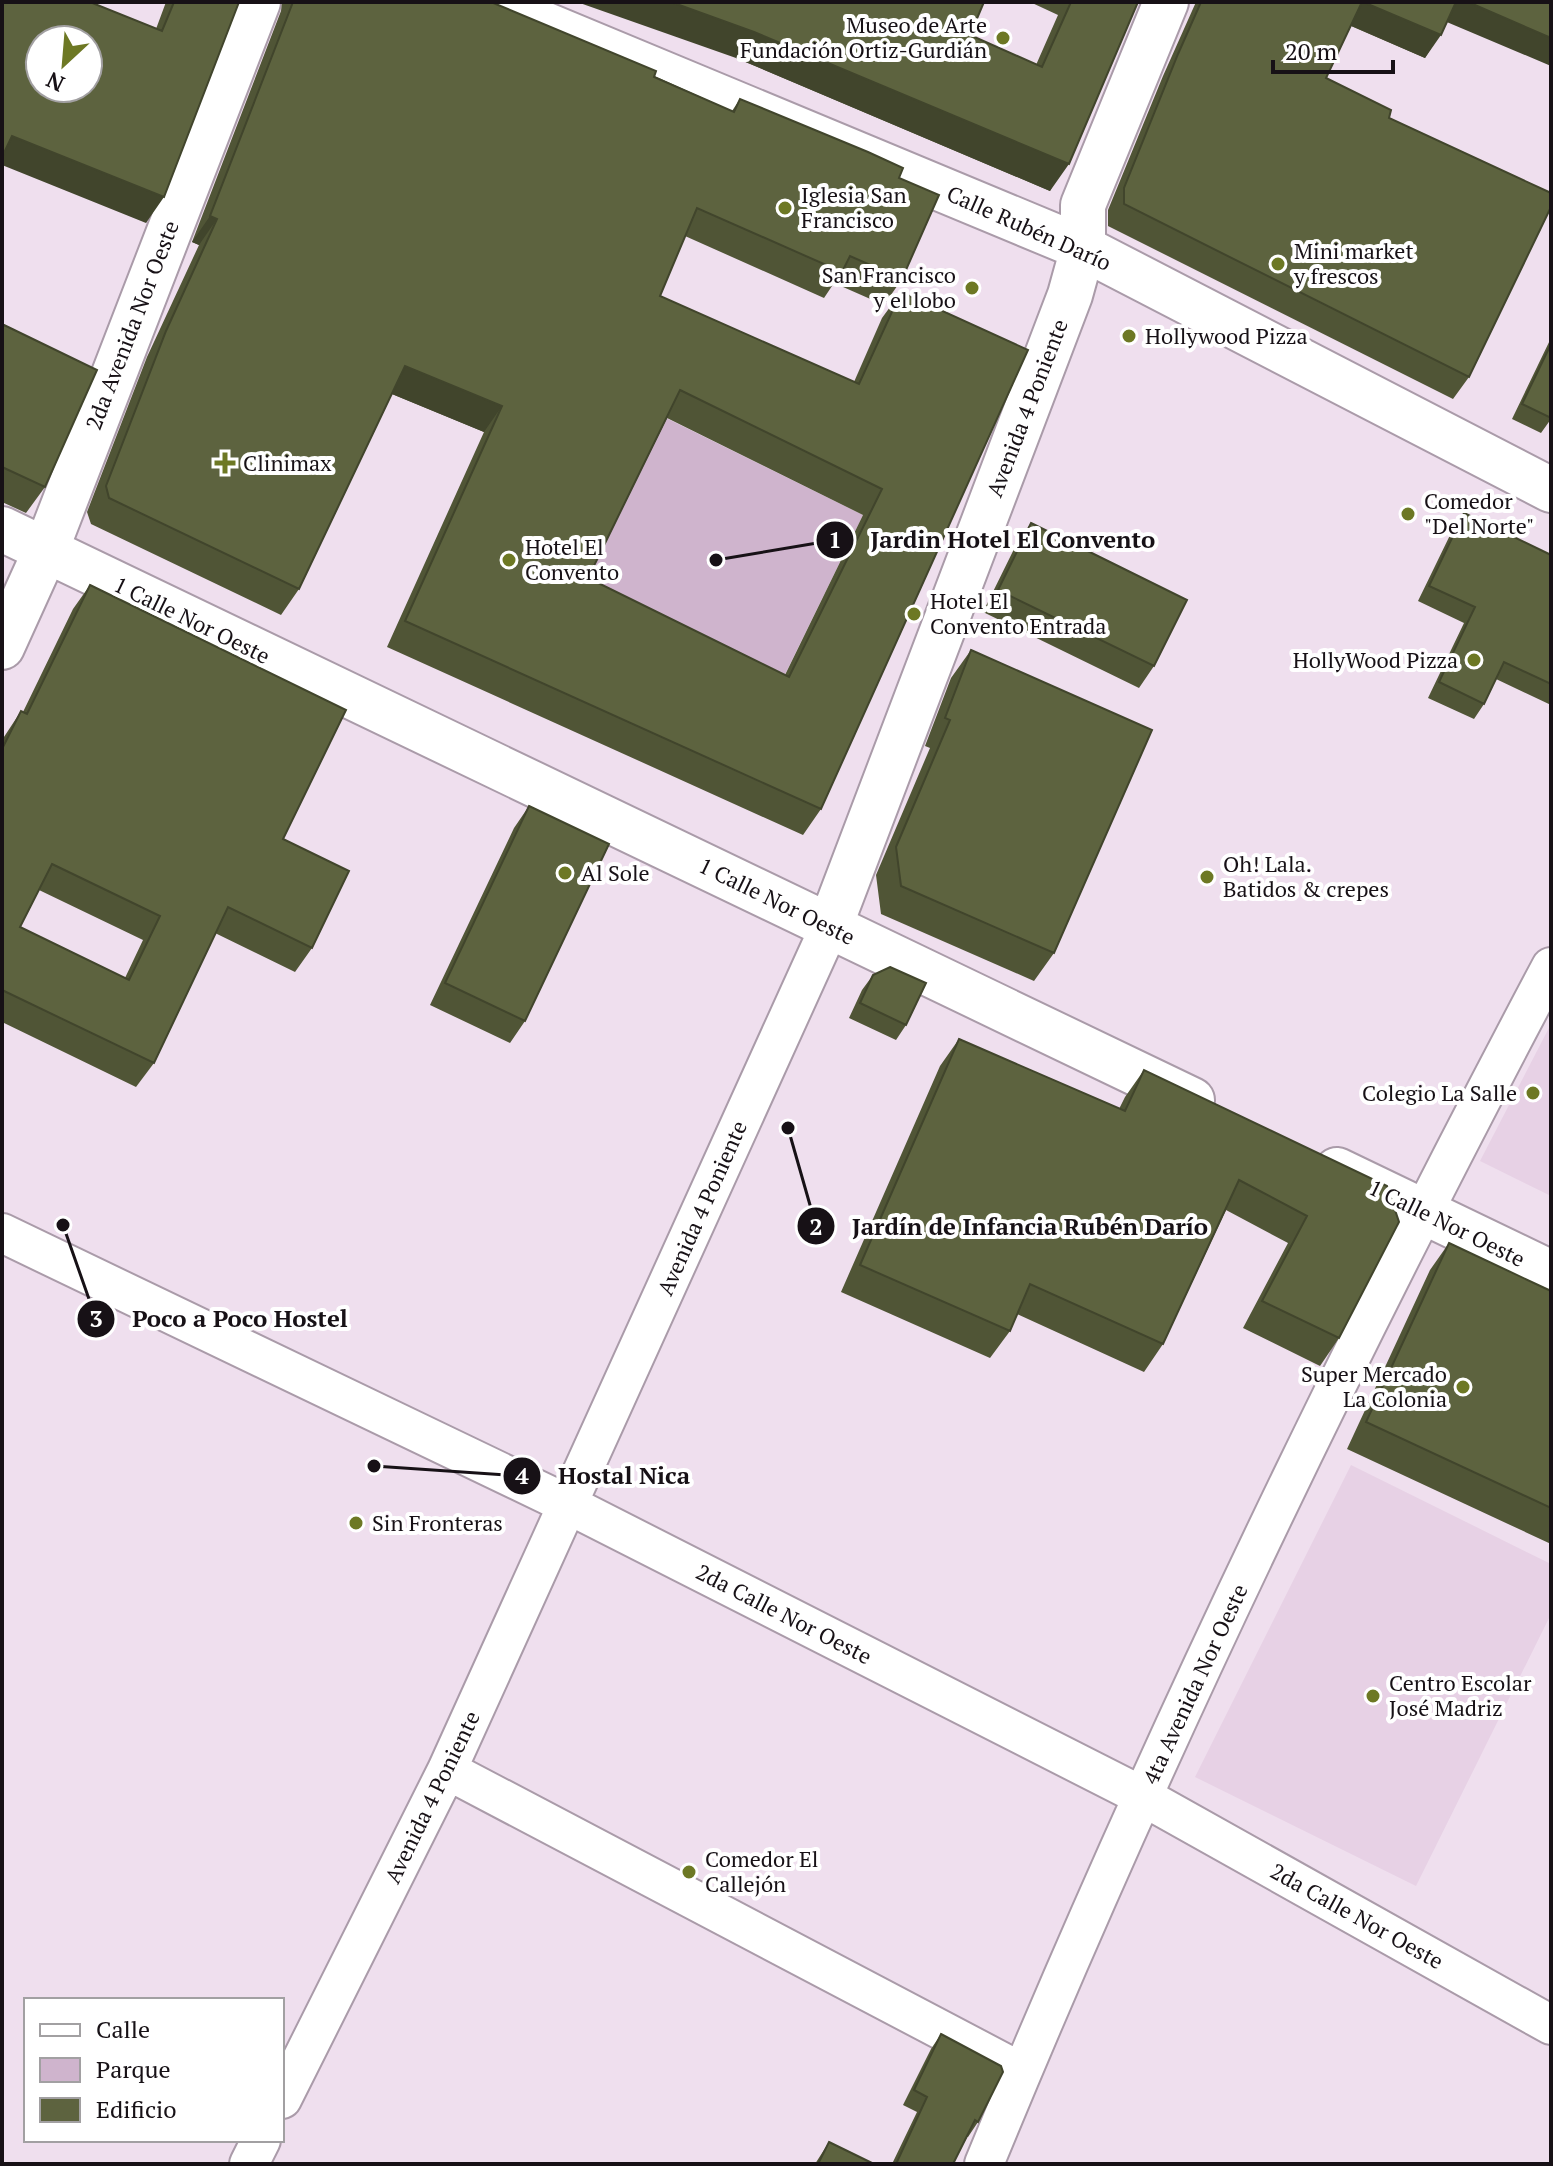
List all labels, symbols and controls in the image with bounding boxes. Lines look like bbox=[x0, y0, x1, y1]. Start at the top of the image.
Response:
place label: Museo de Arte Fundación Ortiz-Gurdián bbox=[740, 10, 987, 64]
north arrow bbox=[24, 24, 104, 104]
scale bar bbox=[1273, 24, 1393, 74]
marker: Museo de Arte Fundación Ortiz-Gurdián bbox=[994, 29, 1012, 47]
text: 20 m bbox=[1285, 35, 1337, 67]
text: N bbox=[41, 66, 69, 99]
street label: Calle Rubén Darío bbox=[942, 178, 1116, 277]
place label: Iglesia San Francisco bbox=[801, 180, 907, 234]
marker: Iglesia San Francisco bbox=[776, 199, 794, 217]
street label: 2da Avenida Nor Oeste bbox=[78, 216, 185, 434]
place label: Mini market y frescos bbox=[1293, 236, 1414, 290]
marker: Mini market y frescos bbox=[1269, 255, 1287, 273]
place label: San Francisco y el lobo bbox=[822, 260, 956, 314]
marker: San Francisco y el lobo bbox=[963, 279, 981, 297]
street label: Avenida 4 Poniente bbox=[979, 315, 1074, 501]
place label: Hollywood Pizza bbox=[1145, 321, 1308, 350]
marker: Hollywood Pizza bbox=[1120, 327, 1138, 345]
place label: Clinimax bbox=[243, 448, 332, 477]
marker: Clinimax bbox=[214, 452, 236, 474]
place label: Comedor "Del Norte" bbox=[1424, 486, 1534, 540]
marker: Comedor "Del Norte" bbox=[1399, 505, 1417, 523]
callout: Jardin Hotel El Convento bbox=[815, 516, 1172, 564]
text: 1 bbox=[828, 523, 842, 555]
text: Jardin Hotel El Convento bbox=[871, 523, 1155, 555]
place label: Hotel El Convento bbox=[525, 532, 619, 586]
marker: Hotel El Convento bbox=[500, 551, 518, 569]
street label: 1 Calle Nor Oeste bbox=[109, 569, 275, 670]
place label: Hotel El Convento Entrada bbox=[930, 586, 1106, 640]
marker: Hotel El Convento Entrada bbox=[905, 605, 923, 623]
place label: HollyWood Pizza bbox=[1293, 645, 1458, 674]
marker: HollyWood Pizza bbox=[1465, 651, 1483, 669]
place label: Oh! Lala. Batidos & crepes bbox=[1223, 849, 1389, 903]
street label: 1 Calle Nor Oeste bbox=[694, 850, 860, 951]
place label: Al Sole bbox=[581, 858, 650, 887]
marker: Al Sole bbox=[556, 864, 574, 882]
marker: Oh! Lala. Batidos & crepes bbox=[1198, 868, 1216, 886]
place label: Colegio La Salle bbox=[1362, 1078, 1517, 1107]
marker: Colegio La Salle bbox=[1524, 1084, 1542, 1102]
street label: Avenida 4 Poniente bbox=[650, 1116, 753, 1300]
street label: 1 Calle Nor Oeste bbox=[1364, 1172, 1530, 1273]
callout: Jardín de Infancia Rubén Darío bbox=[796, 1202, 1224, 1250]
text: 2 bbox=[809, 1210, 823, 1242]
text: Jardín de Infancia Rubén Darío bbox=[852, 1210, 1208, 1242]
callout: Poco a Poco Hostel bbox=[76, 1295, 364, 1343]
text: 3 bbox=[89, 1302, 103, 1334]
text: Poco a Poco Hostel bbox=[132, 1302, 348, 1334]
place label: Super Mercado La Colonia bbox=[1301, 1359, 1447, 1413]
marker: Super Mercado La Colonia bbox=[1454, 1378, 1472, 1396]
callout: Hostal Nica bbox=[502, 1452, 706, 1500]
text: 4 bbox=[515, 1459, 529, 1491]
text: Hostal Nica bbox=[558, 1459, 691, 1491]
place label: Sin Fronteras bbox=[372, 1508, 503, 1537]
marker: Sin Fronteras bbox=[347, 1514, 365, 1532]
street label: 2da Calle Nor Oeste bbox=[691, 1557, 877, 1670]
street label: 4ta Avenida Nor Oeste bbox=[1135, 1579, 1254, 1789]
place label: Centro Escolar José Madriz bbox=[1389, 1668, 1532, 1722]
marker: Centro Escolar José Madriz bbox=[1364, 1687, 1382, 1705]
street label: Avenida 4 Poniente bbox=[377, 1706, 486, 1888]
place label: Comedor El Callejón bbox=[705, 1844, 818, 1898]
street label: 2da Calle Nor Oeste bbox=[1266, 1856, 1449, 1975]
marker: Comedor El Callejón bbox=[680, 1863, 698, 1881]
legend bbox=[24, 1998, 284, 2142]
text: Calle bbox=[96, 2013, 150, 2045]
text: Parque bbox=[96, 2053, 171, 2085]
text: Edificio bbox=[96, 2093, 177, 2125]

